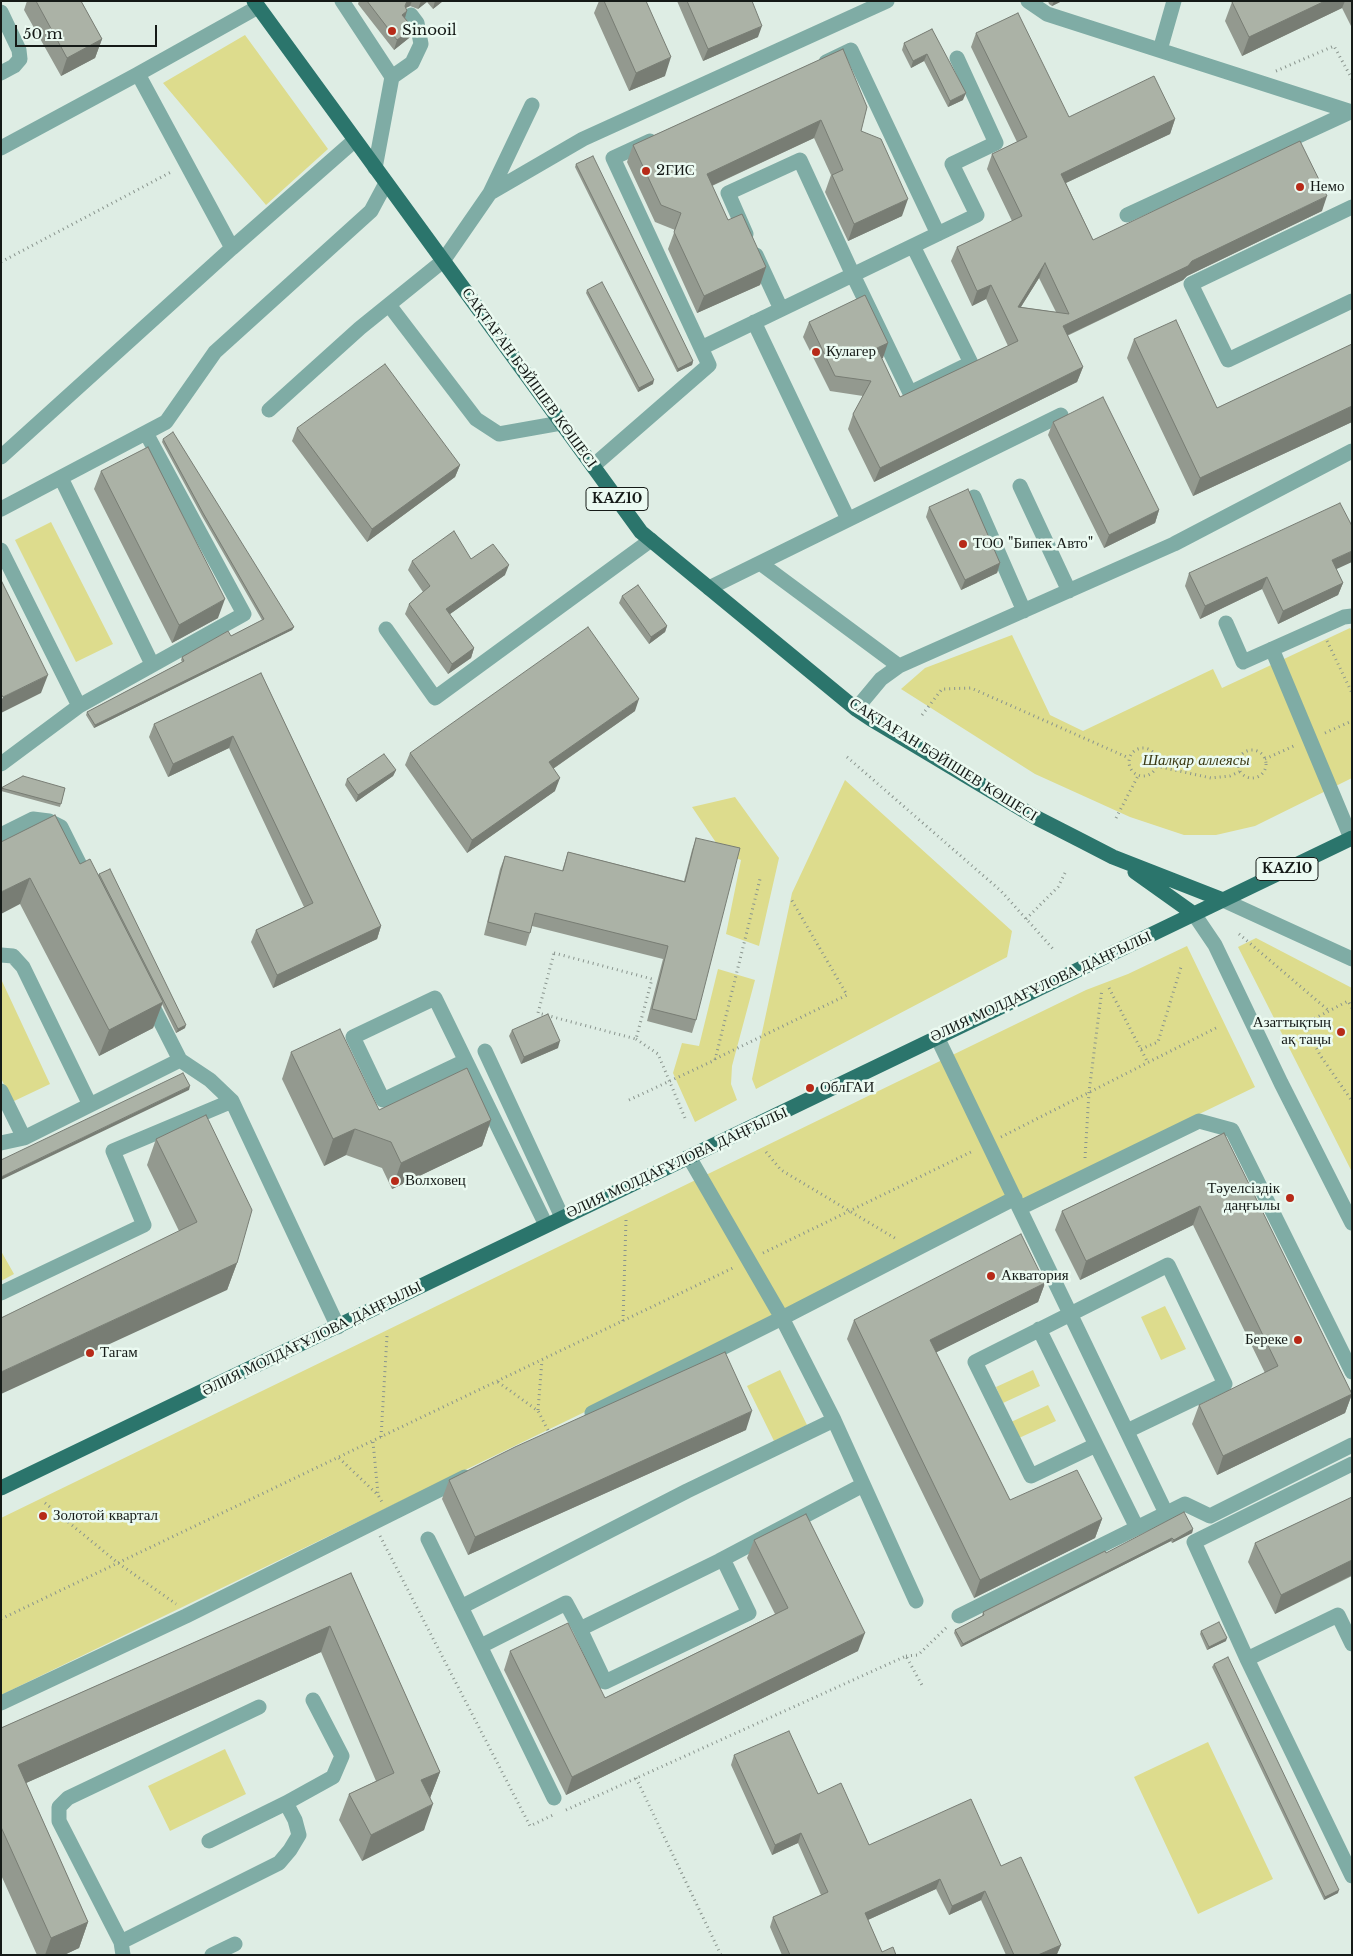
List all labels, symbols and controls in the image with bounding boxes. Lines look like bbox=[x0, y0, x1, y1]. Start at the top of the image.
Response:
scale bar bbox=[18, 15, 160, 47]
place label: Sinooil bbox=[402, 22, 457, 40]
text: 50 m bbox=[23, 24, 63, 43]
marker: Sinooil bbox=[386, 25, 398, 37]
place label: 2ГИС bbox=[656, 162, 695, 180]
marker: 2ГИС bbox=[640, 165, 652, 177]
place label: Немо bbox=[1310, 178, 1344, 196]
marker: Немо bbox=[1294, 181, 1306, 193]
street label: САҚТАҒАН БӘЙІШЕВ КӨШЕСІ bbox=[458, 285, 600, 471]
place label: Кулагер bbox=[826, 343, 876, 361]
marker: Кулагер bbox=[810, 346, 822, 358]
road number: KAZ10 bbox=[586, 488, 648, 510]
place label: ТОО "Бипек Авто" bbox=[973, 535, 1093, 553]
marker: ТОО "Бипек Авто" bbox=[957, 538, 969, 550]
street label: САҚТАҒАН БӘЙІШЕВ КӨШЕСІ bbox=[846, 695, 1040, 825]
park label: Шалқар аллеясы bbox=[1142, 752, 1250, 770]
road number: KAZ10 bbox=[1256, 858, 1318, 881]
street label: ӘЛИЯ МОЛДАҒҰЛОВА ДАҢҒЫЛЫ bbox=[927, 928, 1155, 1046]
place label: Азаттықтың ақ таңы bbox=[1253, 1014, 1331, 1049]
marker: Азаттықтың ақ таңы bbox=[1335, 1026, 1347, 1038]
place label: ОблГАИ bbox=[820, 1079, 874, 1097]
marker: ОблГАИ bbox=[804, 1082, 816, 1094]
street label: ӘЛИЯ МОЛДАҒҰЛОВА ДАҢҒЫЛЫ bbox=[563, 1104, 791, 1222]
place label: Волховец bbox=[405, 1172, 466, 1190]
marker: Волховец bbox=[389, 1175, 401, 1187]
place label: Тәуелсіздік даңғылы bbox=[1207, 1180, 1280, 1215]
marker: Тәуелсіздік даңғылы bbox=[1284, 1192, 1296, 1204]
place label: Акватория bbox=[1001, 1267, 1069, 1285]
marker: Акватория bbox=[985, 1270, 997, 1282]
street label: ӘЛИЯ МОЛДАҒҰЛОВА ДАҢҒЫЛЫ bbox=[199, 1278, 425, 1400]
place label: Береке bbox=[1245, 1331, 1288, 1349]
marker: Береке bbox=[1292, 1334, 1304, 1346]
place label: Тагам bbox=[100, 1344, 138, 1362]
marker: Тагам bbox=[84, 1347, 96, 1359]
place label: Золотой квартал bbox=[53, 1507, 158, 1525]
marker: Золотой квартал bbox=[37, 1510, 49, 1522]

